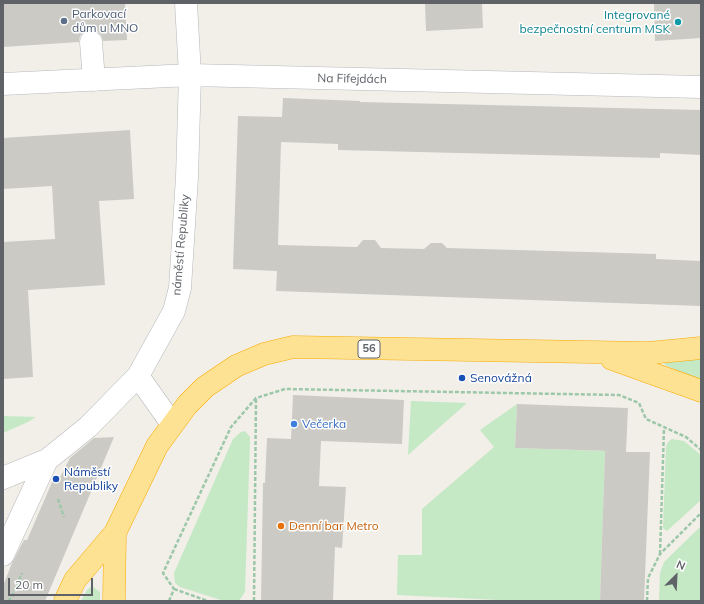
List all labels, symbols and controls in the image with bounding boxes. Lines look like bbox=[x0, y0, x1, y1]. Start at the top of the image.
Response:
place label: Parkovací dům u MNO bbox=[72, 7, 138, 35]
place label: Integrované bezpečnostní centrum MSK bbox=[519, 8, 670, 36]
marker: Parkovací dům u MNO bbox=[59, 16, 69, 26]
marker: Integrované bezpečnostní centrum MSK bbox=[673, 17, 683, 27]
street label: Na Fifejdách bbox=[317, 71, 387, 87]
street label: náměstí Republiky bbox=[169, 194, 193, 296]
road number: 56 bbox=[358, 340, 380, 358]
place label: Senovážná bbox=[470, 371, 532, 385]
marker: Senovážná bbox=[457, 373, 467, 383]
place label: Večerka bbox=[302, 417, 346, 431]
marker: Večerka bbox=[289, 419, 299, 429]
place label: Náměstí Republiky bbox=[64, 465, 118, 493]
marker: Náměstí Republiky bbox=[51, 474, 61, 484]
place label: Denní bar Metro bbox=[289, 519, 379, 533]
marker: Denní bar Metro bbox=[276, 521, 286, 531]
north arrow bbox=[656, 556, 696, 596]
text: N bbox=[674, 557, 688, 573]
scale bar bbox=[10, 570, 95, 596]
text: 20 m bbox=[15, 577, 43, 592]

